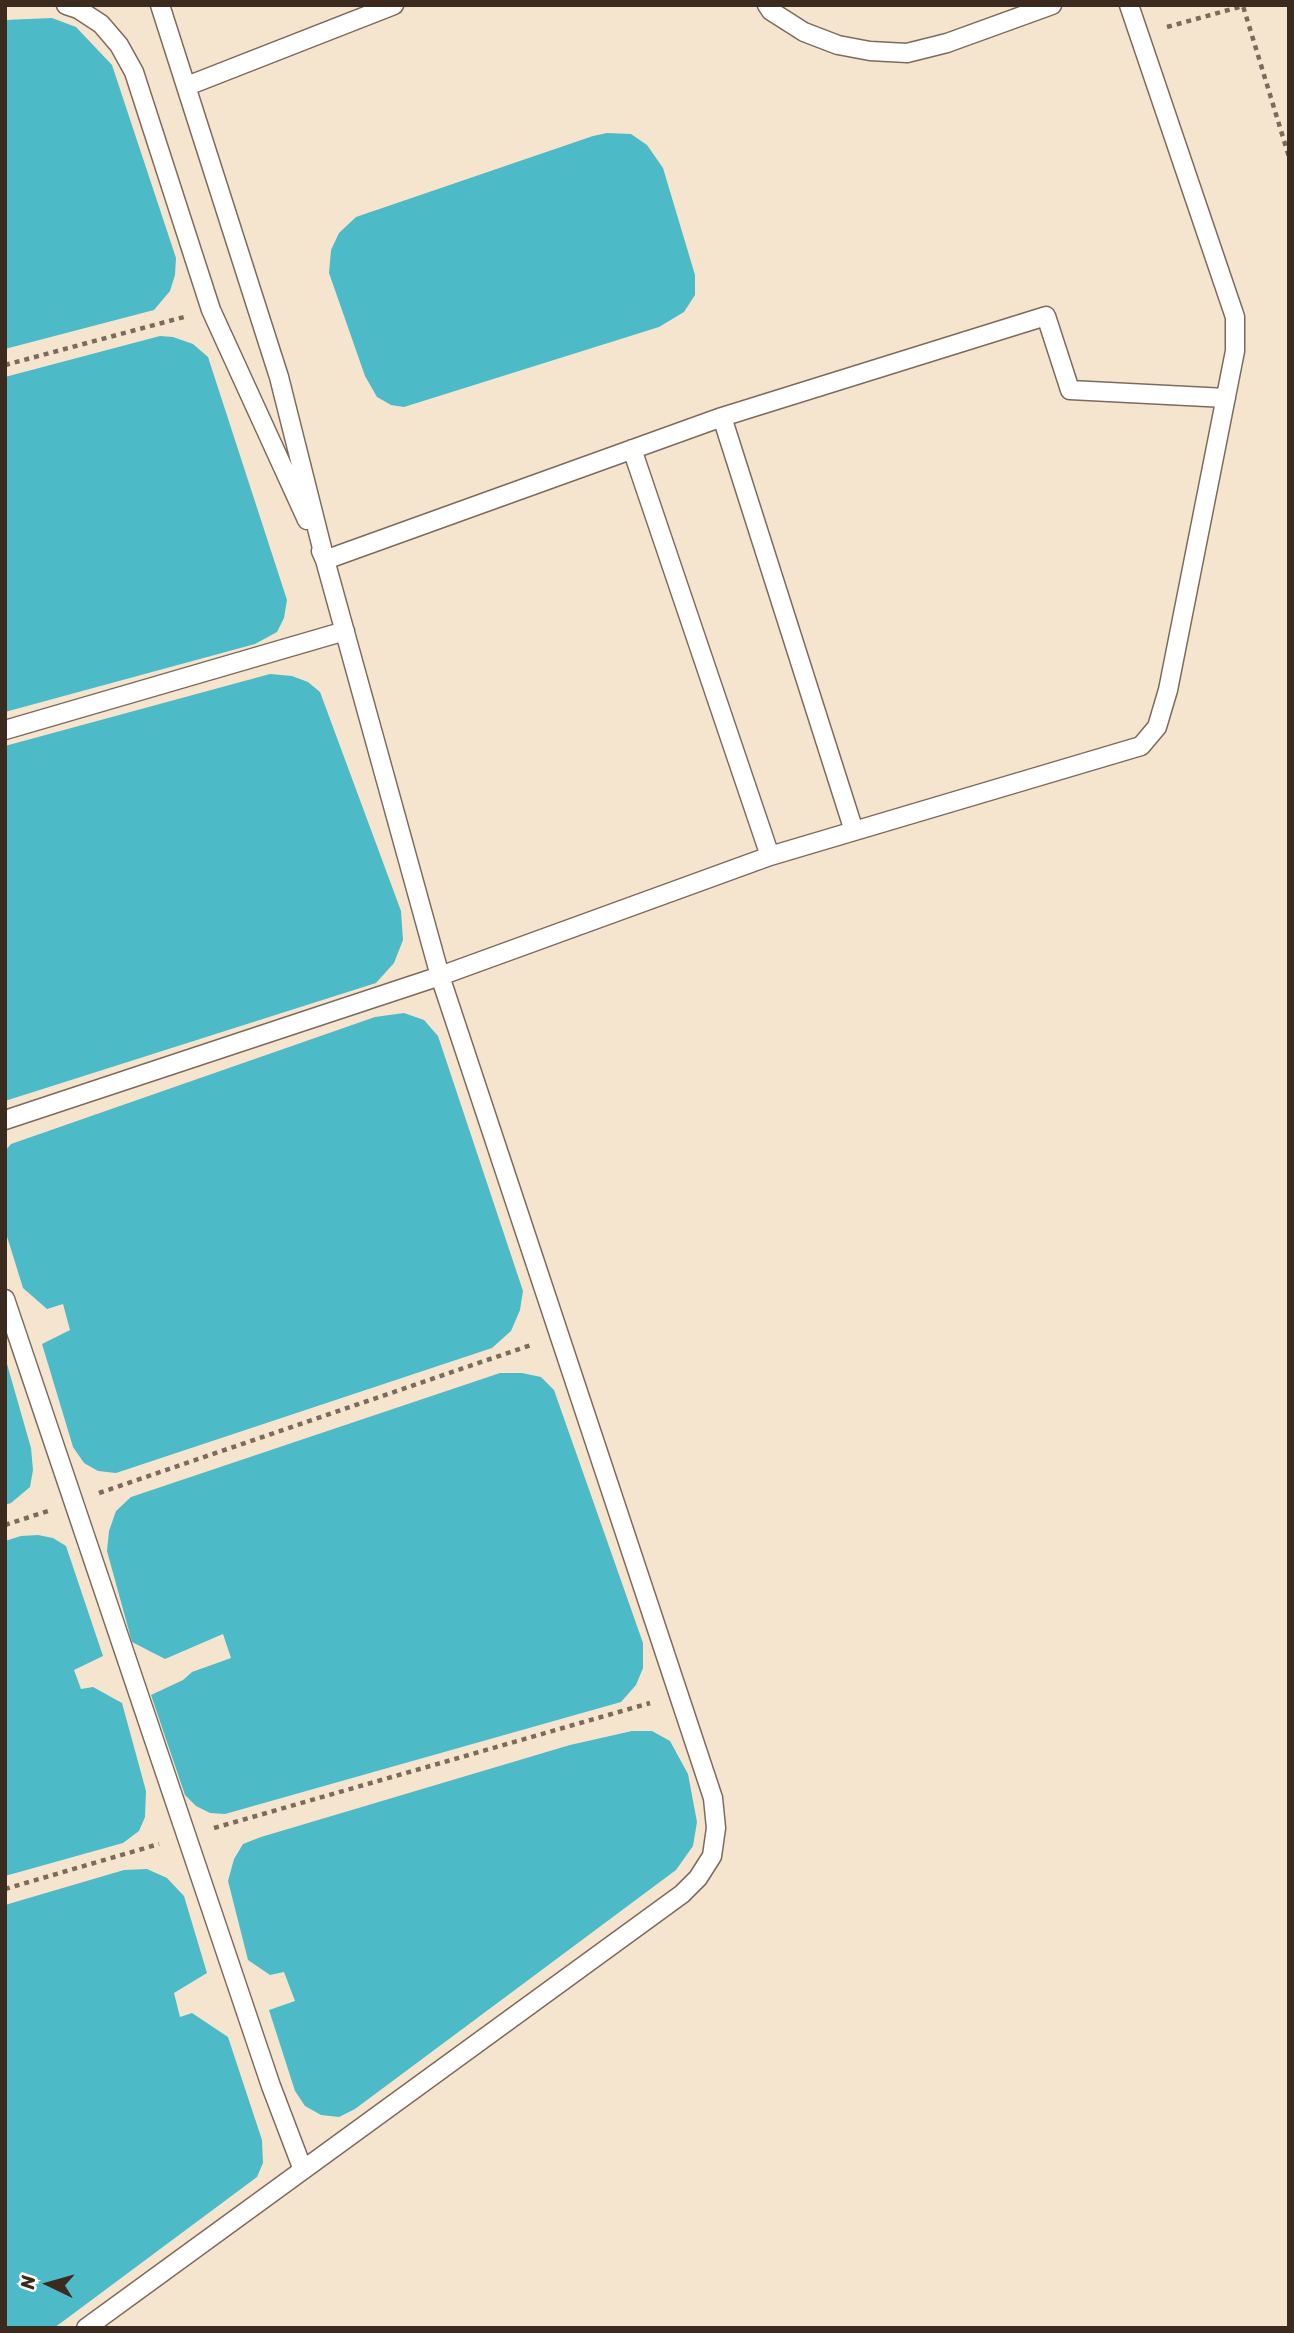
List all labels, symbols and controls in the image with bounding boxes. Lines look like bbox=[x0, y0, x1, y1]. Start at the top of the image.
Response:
north arrow bbox=[14, 2249, 84, 2319]
text: N bbox=[11, 2274, 45, 2290]

